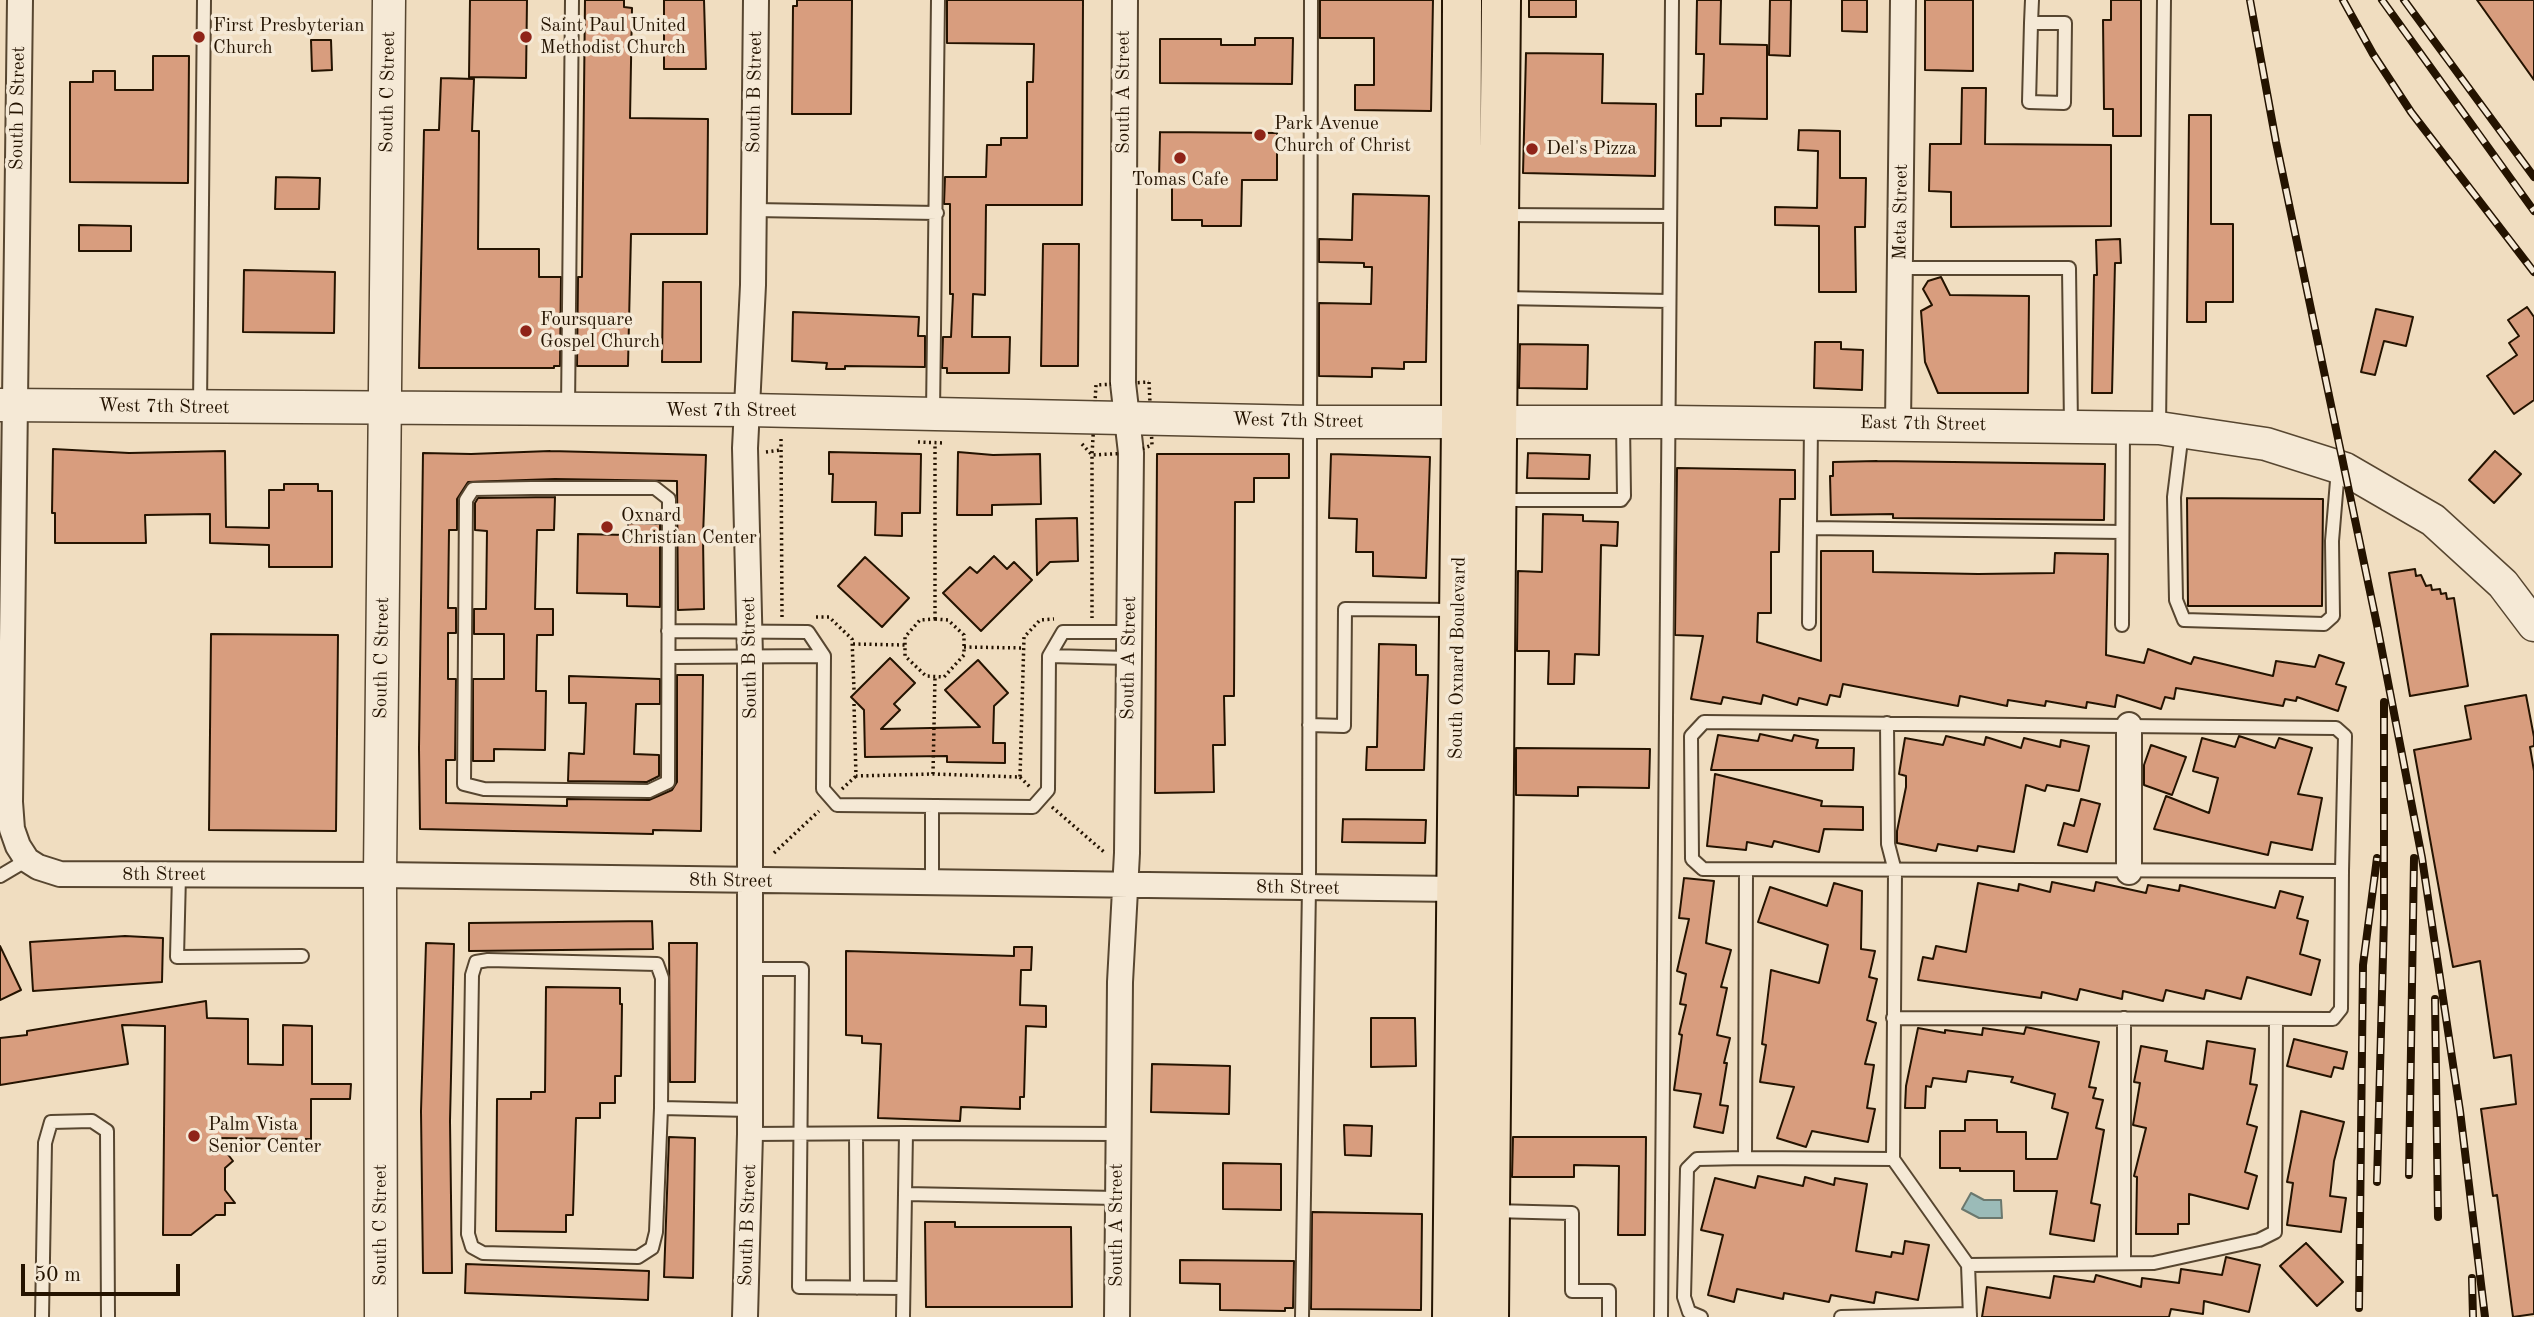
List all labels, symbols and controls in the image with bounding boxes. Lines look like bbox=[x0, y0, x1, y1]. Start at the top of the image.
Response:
place label: First Presbyterian Church bbox=[213, 15, 364, 59]
place label: Saint Paul United Methodist Church bbox=[540, 15, 686, 59]
marker: First Presbyterian Church bbox=[191, 29, 207, 45]
marker: Saint Paul United Methodist Church bbox=[518, 29, 534, 45]
street label: South A Street bbox=[1113, 30, 1135, 154]
street label: South C Street bbox=[376, 31, 400, 153]
street label: South B Street bbox=[743, 31, 767, 153]
street label: South D Street bbox=[6, 46, 30, 170]
place label: Park Avenue Church of Christ bbox=[1274, 113, 1411, 157]
marker: Park Avenue Church of Christ bbox=[1252, 127, 1268, 143]
place label: Del's Pizza bbox=[1546, 138, 1637, 160]
marker: Del's Pizza bbox=[1524, 141, 1540, 157]
marker: Tomas Cafe bbox=[1172, 150, 1188, 166]
street label: Meta Street bbox=[1889, 164, 1913, 260]
place label: Tomas Cafe bbox=[1132, 169, 1228, 191]
place label: Foursquare Gospel Church bbox=[540, 309, 660, 353]
marker: Foursquare Gospel Church bbox=[518, 323, 534, 339]
street label: West 7th Street bbox=[98, 394, 230, 420]
street label: West 7th Street bbox=[665, 400, 797, 422]
street label: West 7th Street bbox=[1232, 408, 1364, 434]
street label: East 7th Street bbox=[1860, 411, 1986, 437]
place label: Oxnard Christian Center bbox=[621, 505, 757, 549]
marker: Oxnard Christian Center bbox=[599, 519, 615, 535]
street label: South Oxnard Boulevard bbox=[1445, 557, 1471, 759]
street label: South A Street bbox=[1117, 596, 1141, 720]
street label: South C Street bbox=[370, 597, 394, 719]
street label: South B Street bbox=[738, 597, 762, 719]
street label: 8th Street bbox=[122, 864, 206, 886]
street label: 8th Street bbox=[689, 869, 773, 893]
street label: 8th Street bbox=[1256, 876, 1340, 900]
place label: Palm Vista Senior Center bbox=[208, 1114, 321, 1158]
marker: Palm Vista Senior Center bbox=[186, 1128, 202, 1144]
street label: South B Street bbox=[734, 1163, 762, 1287]
street label: South A Street bbox=[1106, 1163, 1128, 1287]
street label: South C Street bbox=[370, 1164, 392, 1286]
scale bar bbox=[24, 1250, 184, 1294]
text: 50 m bbox=[34, 1265, 81, 1286]

